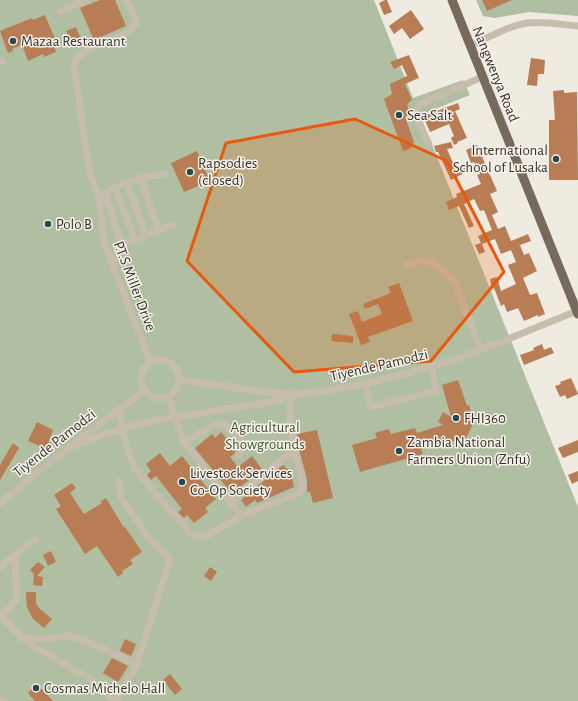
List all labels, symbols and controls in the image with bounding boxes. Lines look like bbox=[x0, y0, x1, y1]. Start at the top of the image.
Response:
street label: Nangwenya Road bbox=[470, 24, 522, 124]
place label: Mazaa Restaurant bbox=[21, 34, 126, 49]
marker: Mazaa Restaurant bbox=[8, 36, 18, 46]
place label: Sea Salt bbox=[407, 108, 453, 123]
marker: Sea Salt bbox=[394, 110, 404, 120]
place label: International School of Lusaka bbox=[453, 143, 548, 175]
marker: International School of Lusaka bbox=[551, 154, 561, 164]
place label: Rapsodies (closed) bbox=[198, 156, 257, 188]
marker: Rapsodies (closed) bbox=[185, 167, 195, 177]
place label: Polo B bbox=[56, 217, 92, 232]
marker: Polo B bbox=[43, 219, 53, 229]
street label: P.T.S Miller Drive bbox=[111, 239, 159, 333]
street label: Tiyende Pamodzi bbox=[329, 347, 430, 384]
street label: Tiyende Pamodzi bbox=[10, 407, 98, 480]
place label: FHI360 bbox=[464, 411, 506, 426]
marker: FHI360 bbox=[451, 413, 461, 423]
park label: Agricultural Showgrounds bbox=[225, 420, 305, 452]
place label: Zambia National Farmers Union (Znfu) bbox=[407, 435, 531, 467]
marker: Zambia National Farmers Union (Znfu) bbox=[394, 446, 404, 456]
place label: Livestock Services Co-Op Society bbox=[190, 466, 292, 498]
marker: Livestock Services Co-Op Society bbox=[177, 477, 187, 487]
place label: Cosmas Michelo Hall bbox=[44, 681, 165, 696]
marker: Cosmas Michelo Hall bbox=[31, 683, 41, 693]

